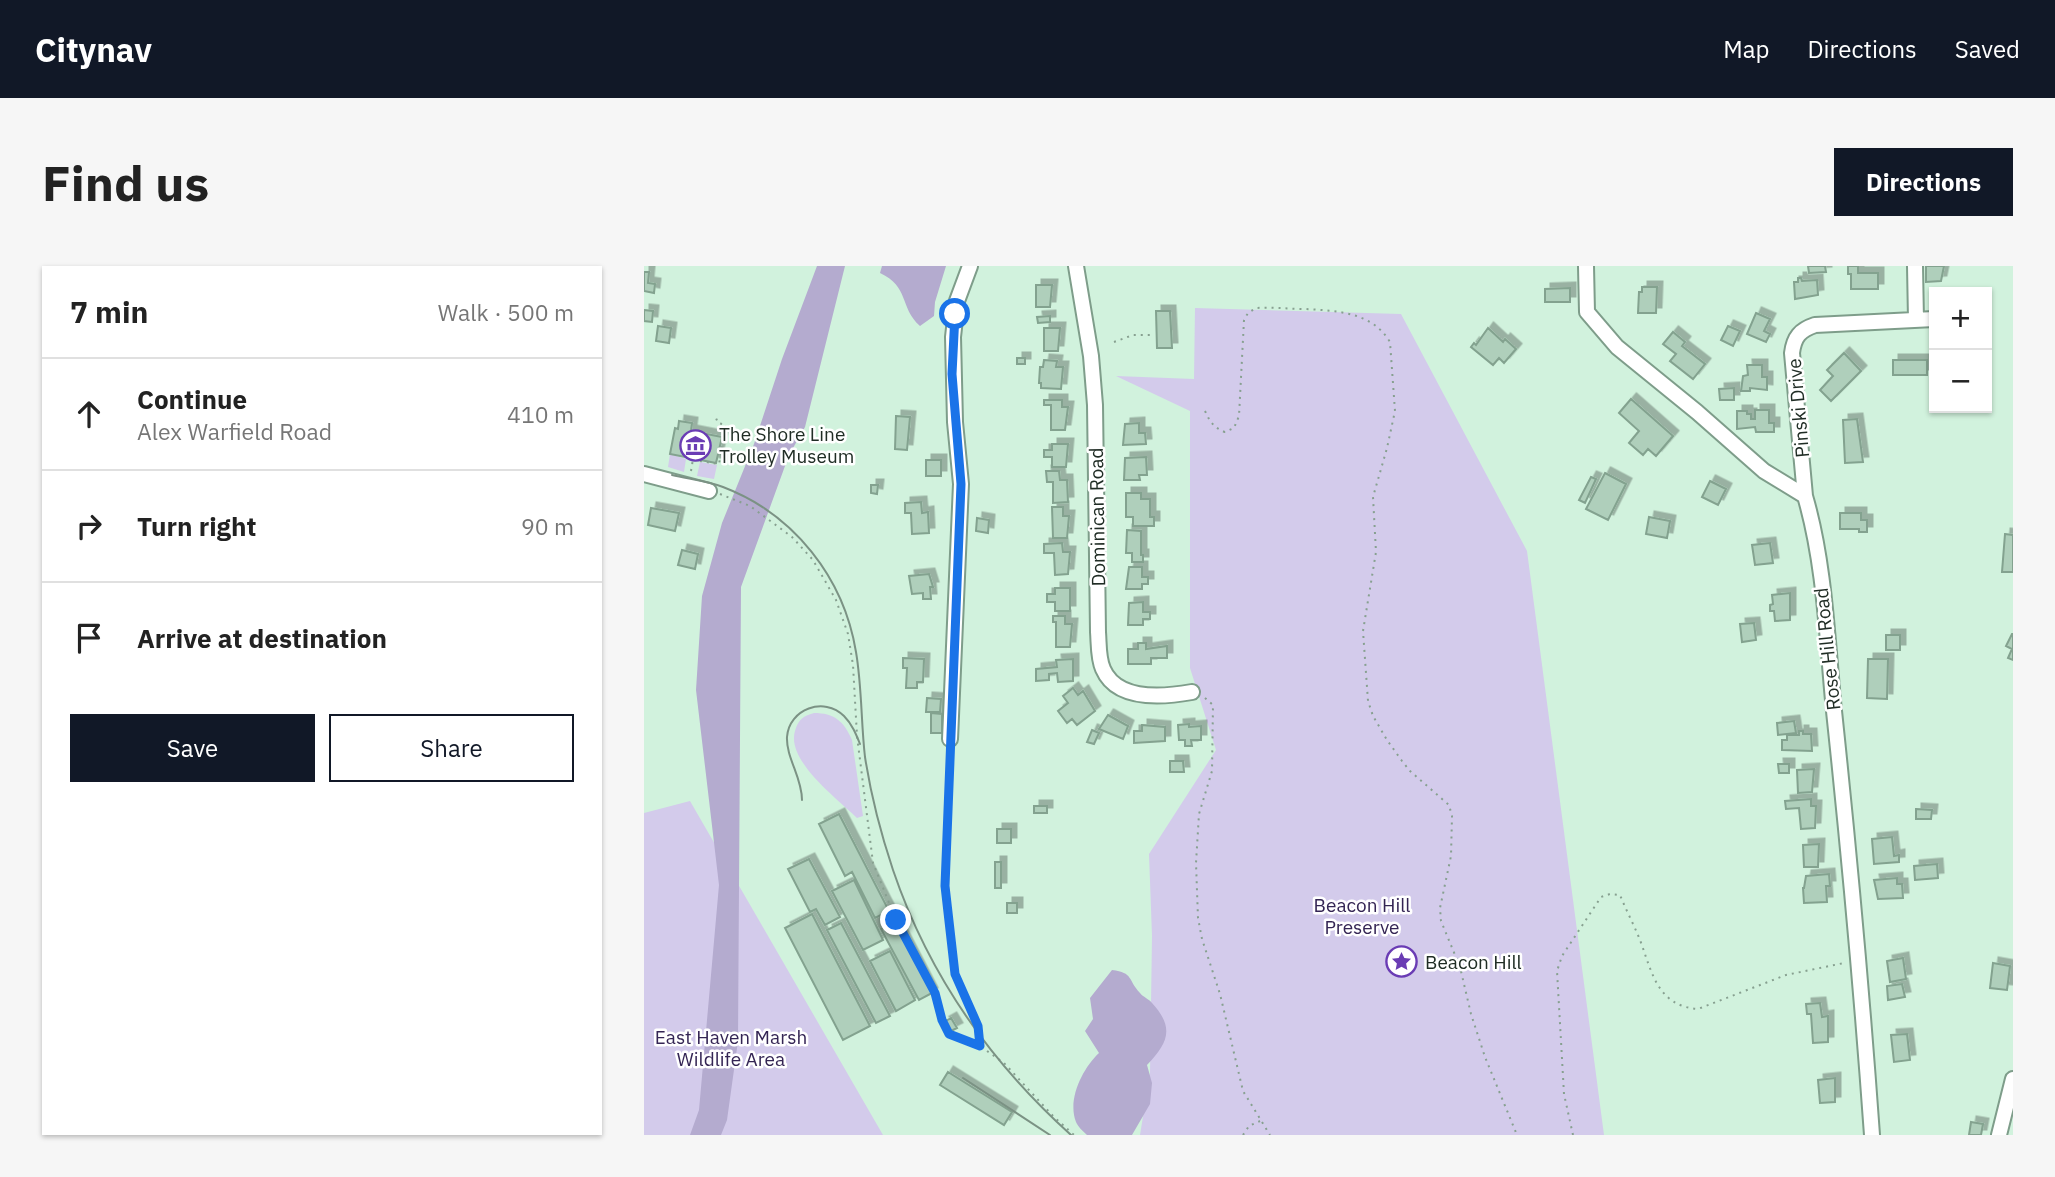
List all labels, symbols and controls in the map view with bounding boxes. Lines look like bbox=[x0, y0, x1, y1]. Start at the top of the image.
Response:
text: Citynav bbox=[35, 28, 152, 71]
text: Map bbox=[1723, 33, 1769, 65]
text: Directions bbox=[1807, 33, 1917, 65]
text: Saved bbox=[1955, 33, 2020, 65]
button: Directions bbox=[1834, 148, 2013, 216]
text: Find us bbox=[42, 151, 209, 214]
map controls bbox=[1929, 287, 1992, 413]
button: + bbox=[1929, 287, 1992, 350]
text: 7 min bbox=[70, 292, 148, 331]
text: Walk · 500 m bbox=[438, 297, 574, 327]
route start bbox=[939, 298, 970, 329]
button: − bbox=[1929, 350, 1992, 413]
street label: Pinski Drive bbox=[1782, 357, 1814, 459]
text: Continue bbox=[137, 382, 247, 416]
icon: ahead bbox=[70, 395, 108, 433]
text: 410 m bbox=[507, 399, 574, 429]
text: Alex Warfield Road bbox=[137, 416, 332, 446]
place label: The Shore Line Trolley Museum bbox=[719, 422, 854, 468]
museum icon: The Shore Line Trolley Museum bbox=[679, 428, 713, 462]
street label: Dominican Road bbox=[1084, 447, 1110, 587]
icon: right bbox=[70, 507, 108, 545]
text: Turn right bbox=[137, 509, 256, 543]
text: 90 m bbox=[521, 511, 574, 541]
street label: Rose Hill Road bbox=[1809, 586, 1845, 712]
icon: arrive bbox=[70, 619, 108, 657]
text: Arrive at destination bbox=[137, 621, 387, 655]
button: Save bbox=[70, 714, 315, 782]
button: Share bbox=[329, 714, 574, 782]
park label: Beacon Hill Preserve bbox=[1314, 893, 1410, 939]
route end bbox=[880, 904, 911, 935]
place icon: Beacon Hill bbox=[1385, 945, 1419, 979]
place label: Beacon Hill bbox=[1425, 950, 1522, 974]
park label: East Haven Marsh Wildlife Area bbox=[655, 1025, 807, 1071]

